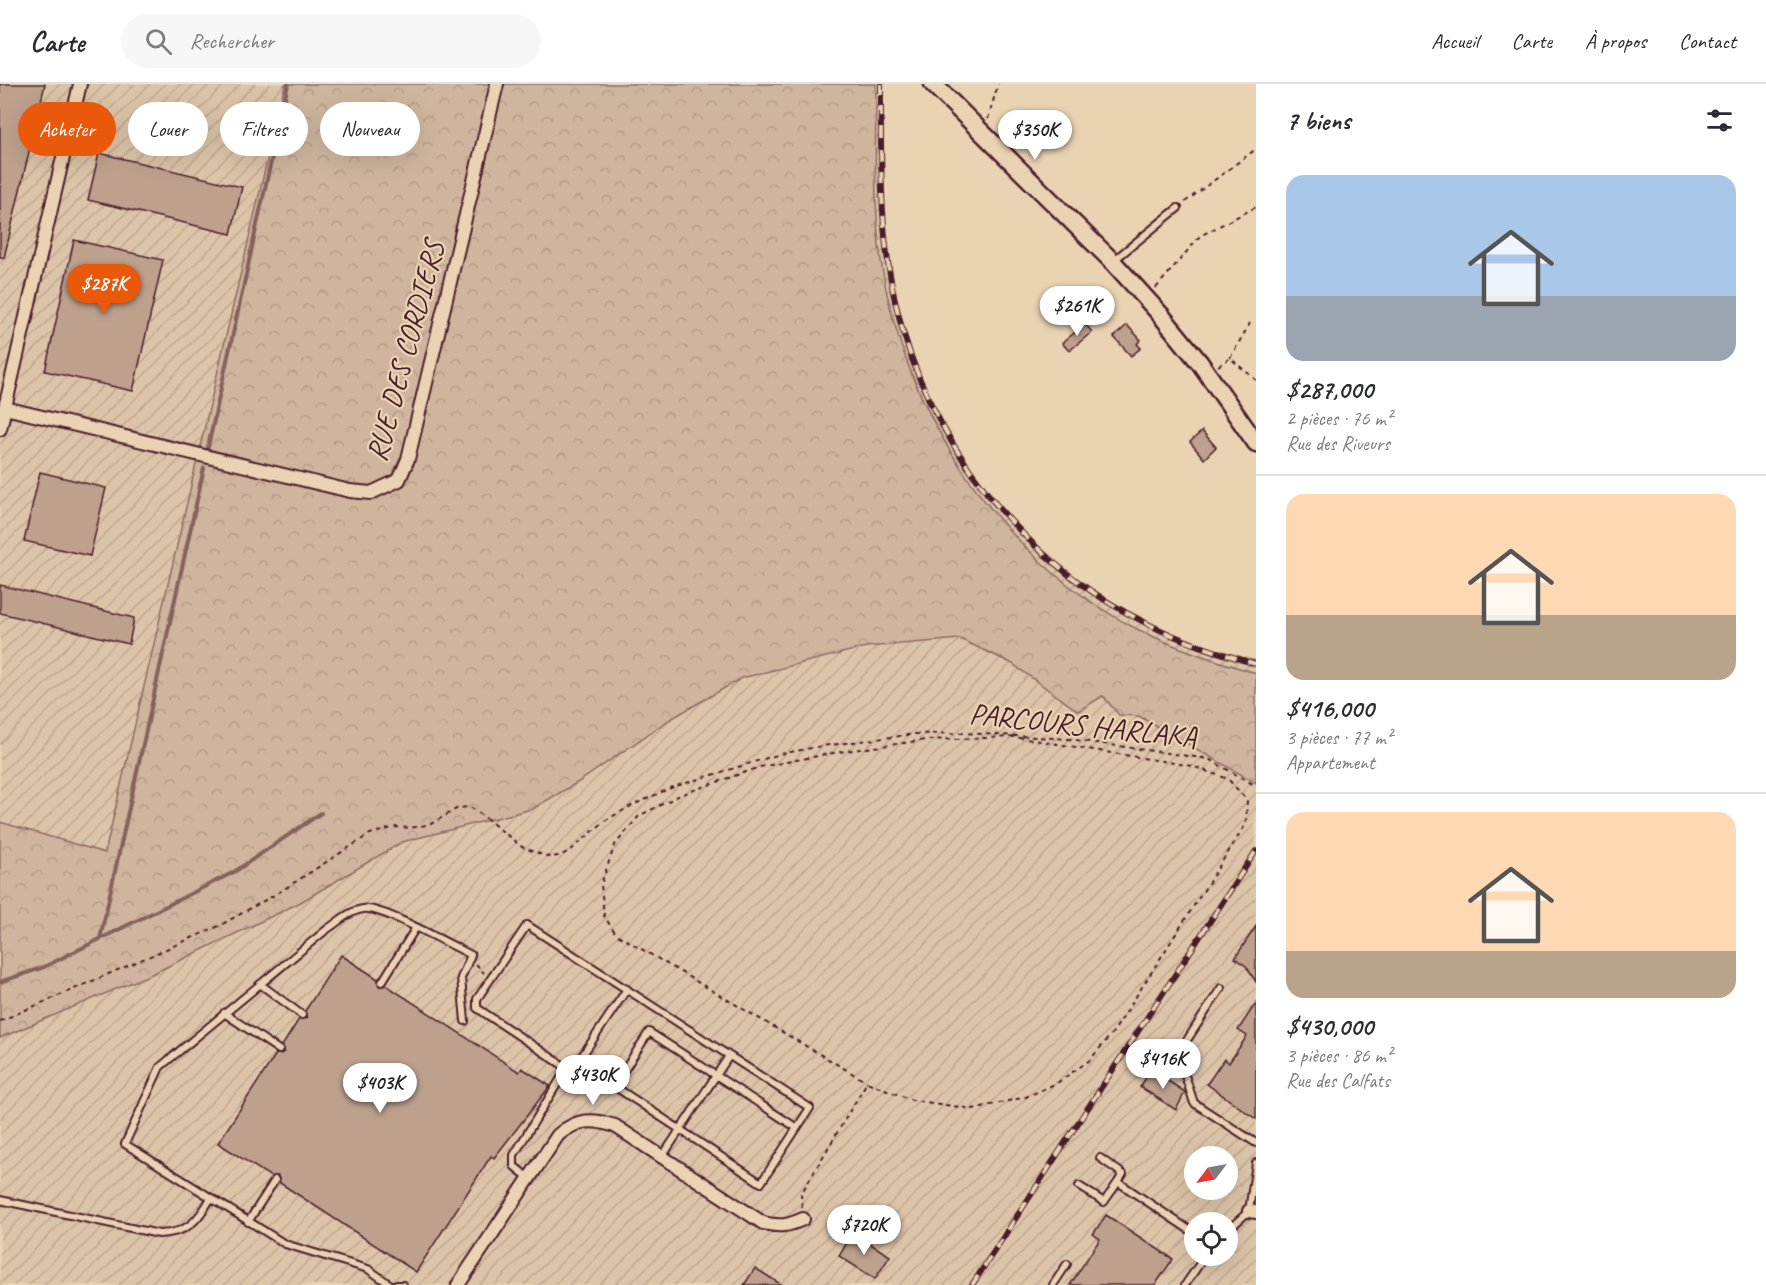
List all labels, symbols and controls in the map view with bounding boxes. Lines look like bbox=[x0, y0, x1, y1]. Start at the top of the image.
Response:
search box bbox=[121, 14, 541, 68]
text: Carte bbox=[30, 24, 85, 59]
icon: search bbox=[142, 25, 175, 58]
text: Rechercher bbox=[190, 27, 274, 55]
text: Accueil bbox=[1431, 28, 1479, 54]
text: Carte bbox=[1512, 28, 1552, 54]
text: À propos bbox=[1585, 28, 1646, 54]
text: Contact bbox=[1679, 28, 1736, 54]
chip: Acheter bbox=[18, 102, 116, 156]
chip: Louer bbox=[128, 102, 208, 156]
chip: Filtres bbox=[220, 102, 308, 156]
chip: Nouveau bbox=[320, 102, 420, 156]
text: 7 biens bbox=[1286, 104, 1350, 137]
icon: filters bbox=[1703, 104, 1736, 137]
pin: $350K bbox=[993, 110, 1077, 161]
text: $350K bbox=[1012, 117, 1058, 142]
icon: home bbox=[1457, 214, 1565, 322]
street label: RUE DES CORDIERS bbox=[357, 233, 454, 465]
pin: $287K bbox=[62, 264, 146, 315]
text: $287K bbox=[81, 271, 127, 296]
pin: $261K bbox=[1035, 286, 1119, 337]
text: $261K bbox=[1054, 293, 1100, 318]
text: $287,000 bbox=[1286, 373, 1373, 406]
text: 2 pièces · 76 m² bbox=[1286, 406, 1392, 431]
text: Rue des Riveurs bbox=[1286, 431, 1390, 456]
icon: home bbox=[1457, 533, 1565, 641]
text: $416,000 bbox=[1286, 692, 1374, 725]
street label: PARCOURS HARLAKA bbox=[968, 694, 1199, 756]
text: 3 pièces · 77 m² bbox=[1286, 725, 1392, 750]
text: Appartement bbox=[1286, 750, 1375, 775]
icon: home bbox=[1457, 851, 1565, 959]
text: $430,000 bbox=[1286, 1010, 1373, 1043]
pin: $416K bbox=[1121, 1039, 1205, 1090]
text: 3 pièces · 86 m² bbox=[1286, 1043, 1392, 1068]
text: $416K bbox=[1140, 1046, 1186, 1071]
pin: $430K bbox=[551, 1055, 635, 1106]
text: $430K bbox=[570, 1062, 616, 1087]
pin: $403K bbox=[338, 1063, 422, 1114]
text: Rue des Calfats bbox=[1286, 1068, 1390, 1093]
text: $403K bbox=[357, 1070, 403, 1095]
north arrow bbox=[1184, 1146, 1238, 1200]
map controls bbox=[1184, 1146, 1238, 1266]
pin: $720K bbox=[822, 1205, 906, 1256]
text: $720K bbox=[841, 1212, 887, 1237]
button: locate bbox=[1184, 1212, 1238, 1266]

